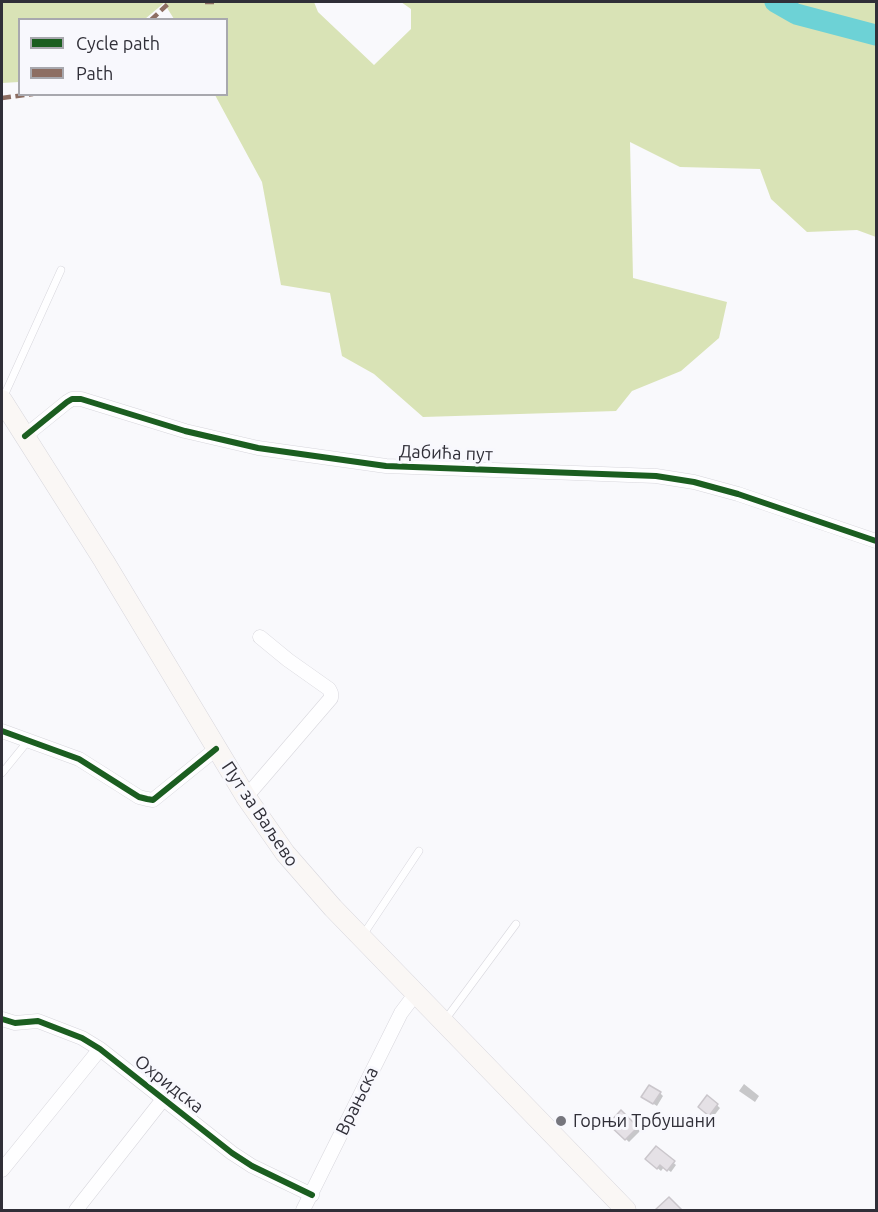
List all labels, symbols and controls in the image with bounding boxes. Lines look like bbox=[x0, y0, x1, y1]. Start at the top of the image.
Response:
legend bbox=[18, 18, 228, 96]
text: Cycle path bbox=[76, 33, 160, 53]
text: Path bbox=[76, 63, 113, 83]
street label: Дабића пут bbox=[399, 441, 493, 465]
street label: Пут за Ваљево bbox=[217, 757, 303, 871]
street label: Охридска bbox=[130, 1050, 208, 1118]
street label: Врањска bbox=[331, 1063, 383, 1139]
place label: Горњи Трбушани bbox=[573, 1110, 716, 1132]
marker: Горњи Трбушани bbox=[554, 1114, 568, 1128]

